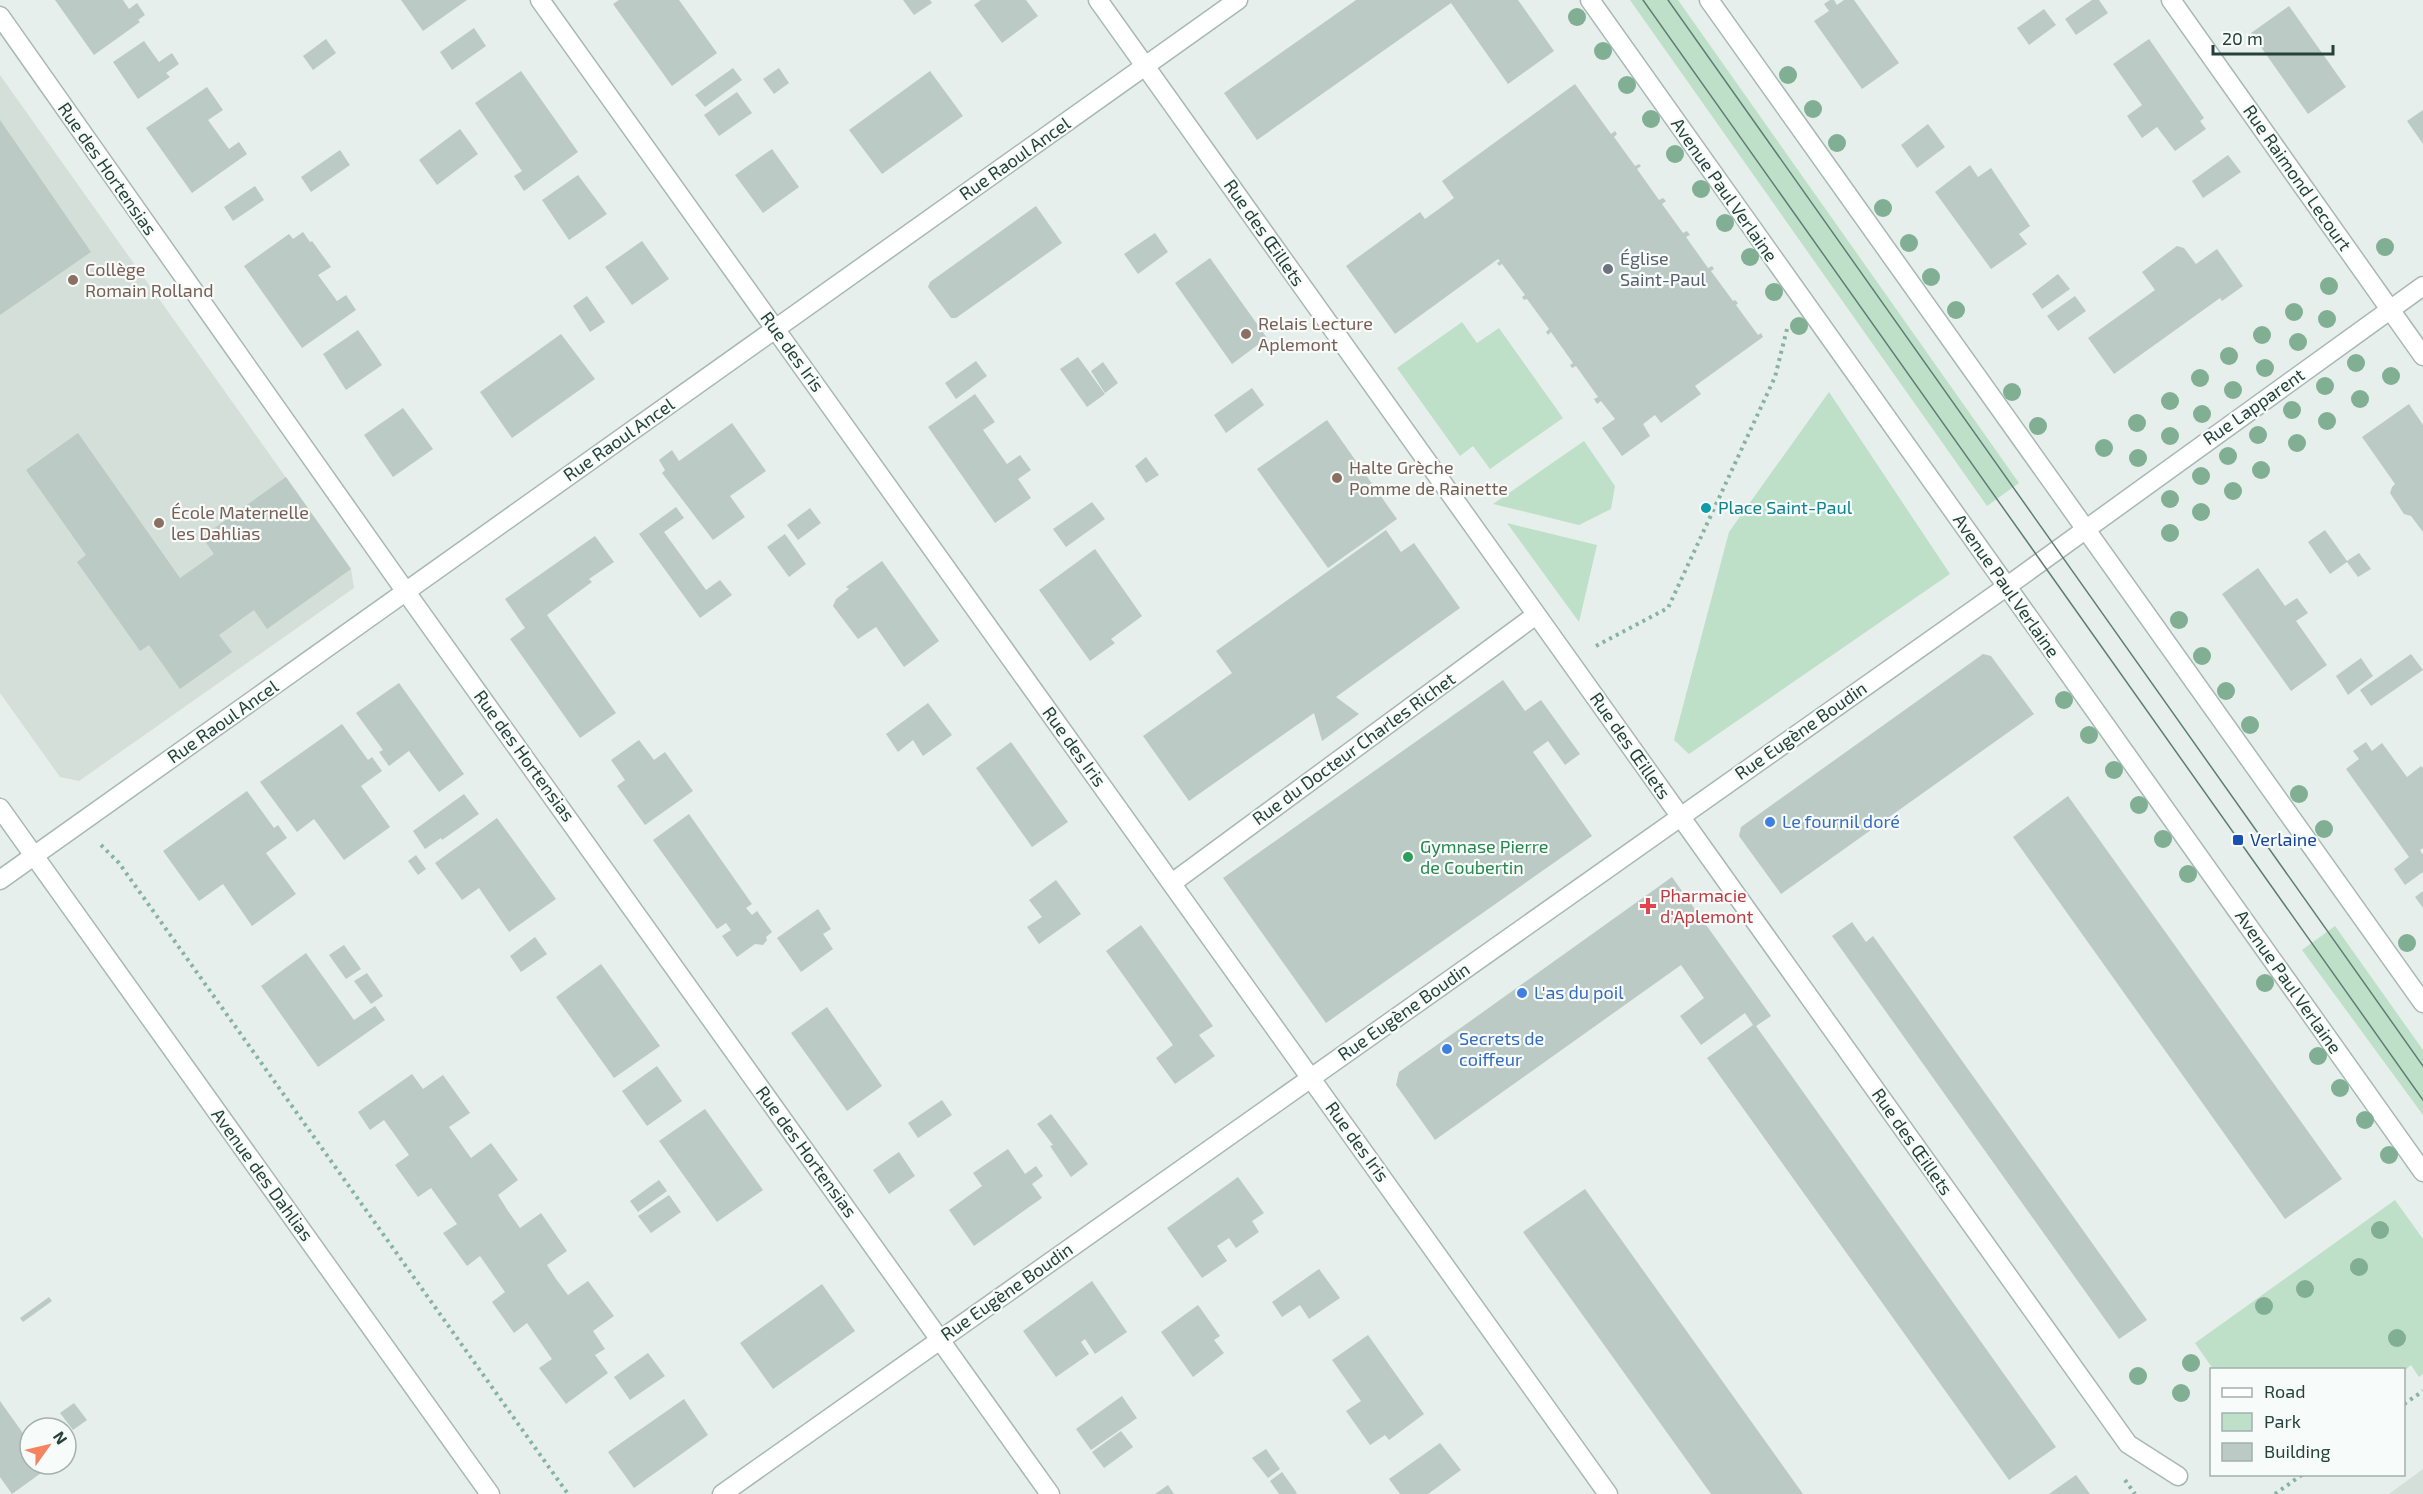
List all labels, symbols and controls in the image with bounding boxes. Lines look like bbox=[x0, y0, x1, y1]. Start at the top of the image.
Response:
scale bar bbox=[2213, 18, 2333, 56]
text: 20 m bbox=[2222, 27, 2263, 49]
street label: Rue des Hortensias bbox=[54, 98, 162, 239]
street label: Rue Raimond Lecourt bbox=[2239, 100, 2357, 255]
street label: Rue Raoul Ancel bbox=[955, 111, 1075, 205]
street label: Avenue Paul Verlaine bbox=[1667, 113, 1783, 266]
street label: Rue des Œillets bbox=[1220, 175, 1310, 290]
place label: Église Saint-Paul bbox=[1620, 247, 1706, 290]
place label: Collège Romain Rolland bbox=[85, 258, 213, 301]
marker: Église Saint-Paul bbox=[1601, 262, 1615, 276]
marker: Collège Romain Rolland bbox=[66, 273, 80, 287]
street label: Rue des Iris bbox=[756, 307, 829, 396]
place label: Relais Lecture Aplemont bbox=[1258, 312, 1373, 355]
marker: Relais Lecture Aplemont bbox=[1239, 327, 1253, 341]
street label: Rue Lapparent bbox=[2198, 363, 2309, 449]
street label: Rue Raoul Ancel bbox=[559, 392, 679, 486]
place label: Halte Grèche Pomme de Rainette bbox=[1349, 456, 1508, 499]
marker: Halte Grèche Pomme de Rainette bbox=[1330, 471, 1344, 485]
place label: Place Saint-Paul bbox=[1718, 496, 1853, 518]
place label: École Maternelle les Dahlias bbox=[171, 501, 309, 544]
marker: Place Saint-Paul bbox=[1699, 501, 1713, 515]
street label: Avenue Paul Verlaine bbox=[1949, 509, 2065, 662]
marker: École Maternelle les Dahlias bbox=[152, 516, 166, 530]
street label: Rue du Docteur Charles Richet bbox=[1248, 667, 1459, 829]
street label: Rue Raoul Ancel bbox=[163, 674, 283, 768]
street label: Rue Eugène Boudin bbox=[1730, 676, 1871, 784]
street label: Rue des Hortensias bbox=[470, 685, 580, 826]
street label: Rue des Œillets bbox=[1586, 688, 1676, 803]
street label: Rue des Iris bbox=[1038, 702, 1111, 791]
place label: Le fournil doré bbox=[1782, 810, 1900, 832]
marker: Le fournil doré bbox=[1763, 815, 1777, 829]
place label: Verlaine bbox=[2250, 828, 2317, 850]
marker: Verlaine bbox=[2231, 833, 2245, 847]
place label: Gymnase Pierre de Coubertin bbox=[1420, 835, 1548, 878]
marker: Gymnase Pierre de Coubertin bbox=[1401, 850, 1415, 864]
place label: Pharmacie d'Aplemont bbox=[1660, 884, 1754, 927]
marker: Pharmacie d'Aplemont bbox=[1641, 899, 1655, 913]
street label: Avenue Paul Verlaine bbox=[2231, 905, 2347, 1058]
street label: Rue Eugène Boudin bbox=[1333, 957, 1474, 1065]
place label: L'as du poil bbox=[1534, 981, 1624, 1003]
marker: L'as du poil bbox=[1515, 986, 1529, 1000]
place label: Secrets de coiffeur bbox=[1459, 1027, 1544, 1070]
marker: Secrets de coiffeur bbox=[1440, 1042, 1454, 1056]
street label: Rue des Hortensias bbox=[752, 1081, 862, 1222]
street label: Rue des Œillets bbox=[1868, 1084, 1958, 1199]
street label: Rue des Iris bbox=[1321, 1097, 1394, 1186]
street label: Avenue des Dahlias bbox=[207, 1104, 318, 1245]
street label: Rue Eugène Boudin bbox=[936, 1237, 1077, 1345]
legend bbox=[2210, 1368, 2405, 1476]
text: Road bbox=[2264, 1380, 2305, 1402]
text: Park bbox=[2264, 1410, 2301, 1432]
north arrow bbox=[18, 1416, 78, 1476]
text: N bbox=[50, 1427, 72, 1447]
text: Building bbox=[2264, 1440, 2331, 1462]

